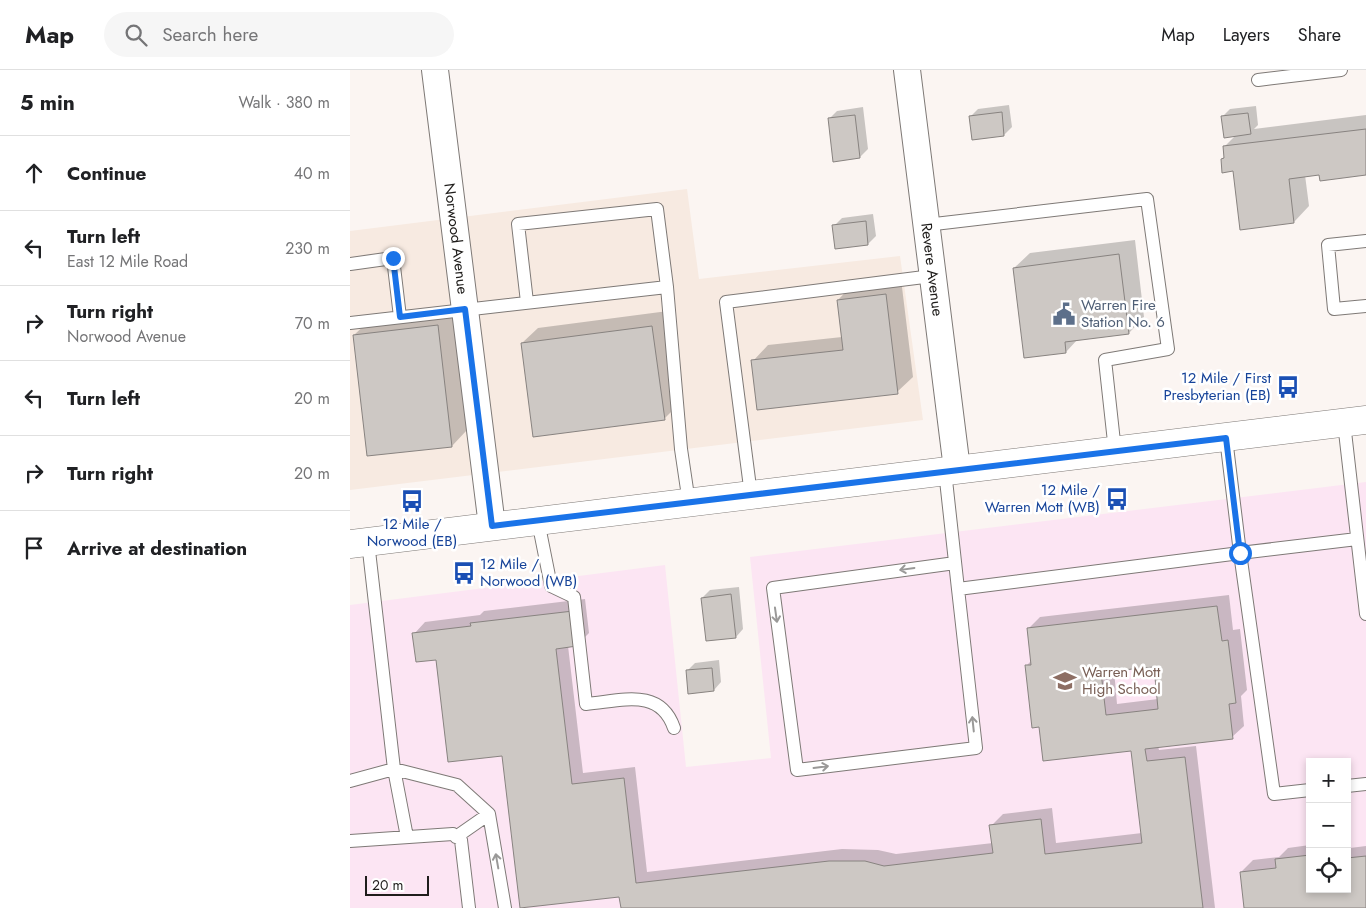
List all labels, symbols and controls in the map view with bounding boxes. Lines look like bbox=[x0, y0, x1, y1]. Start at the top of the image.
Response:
search box bbox=[104, 12, 454, 57]
text: Map bbox=[25, 17, 74, 52]
icon: search bbox=[122, 21, 150, 49]
text: Search here bbox=[162, 21, 258, 48]
text: Map bbox=[1161, 22, 1195, 48]
text: Layers bbox=[1223, 22, 1270, 48]
text: Share bbox=[1298, 22, 1341, 48]
text: 5 min bbox=[20, 88, 75, 118]
text: Walk · 380 m bbox=[239, 91, 330, 114]
icon: ahead bbox=[20, 159, 48, 187]
text: Continue bbox=[67, 160, 146, 187]
text: 40 m bbox=[294, 162, 330, 185]
street label: Norwood Avenue bbox=[438, 182, 474, 296]
street label: Revere Avenue bbox=[915, 221, 949, 318]
text: Turn left bbox=[67, 223, 140, 250]
icon: left bbox=[20, 234, 48, 262]
text: 230 m bbox=[285, 237, 330, 260]
route end bbox=[382, 247, 405, 270]
text: East 12 Mile Road bbox=[67, 250, 188, 273]
place label: Warren Fire Station No. 6 bbox=[1081, 294, 1165, 333]
text: Turn right bbox=[67, 298, 153, 325]
public building icon: Warren Fire Station No. 6 bbox=[1051, 301, 1077, 327]
icon: right bbox=[20, 309, 48, 337]
text: 70 m bbox=[295, 312, 330, 335]
text: Norwood Avenue bbox=[67, 325, 186, 348]
place label: 12 Mile / First Presbyterian (EB) bbox=[1164, 367, 1271, 406]
bus stop icon: 12 Mile / First Presbyterian (EB) bbox=[1275, 374, 1301, 400]
icon: left bbox=[20, 384, 48, 412]
text: Turn left bbox=[67, 385, 140, 412]
text: 20 m bbox=[294, 387, 330, 410]
icon: right bbox=[20, 459, 48, 487]
text: Turn right bbox=[67, 460, 153, 487]
text: 20 m bbox=[294, 462, 330, 485]
place label: 12 Mile / Warren Mott (WB) bbox=[985, 479, 1100, 518]
bus stop icon: 12 Mile / Warren Mott (WB) bbox=[1104, 486, 1130, 512]
bus stop icon: 12 Mile / Norwood (EB) bbox=[399, 488, 425, 514]
place label: 12 Mile / Norwood (EB) bbox=[367, 513, 457, 552]
icon: arrive bbox=[20, 534, 48, 562]
text: Arrive at destination bbox=[67, 535, 247, 562]
route start bbox=[1229, 542, 1252, 565]
place label: 12 Mile / Norwood (WB) bbox=[480, 553, 577, 592]
bus stop icon: 12 Mile / Norwood (WB) bbox=[451, 560, 477, 586]
one-way arrow bbox=[899, 564, 915, 574]
one-way arrow bbox=[772, 607, 782, 623]
place label: Warren Mott High School bbox=[1082, 661, 1161, 700]
school or university icon: Warren Mott High School bbox=[1052, 668, 1078, 694]
one-way arrow bbox=[968, 717, 978, 733]
map controls bbox=[1306, 758, 1351, 893]
button: + bbox=[1306, 758, 1351, 803]
one-way arrow bbox=[812, 762, 828, 772]
button: − bbox=[1306, 803, 1351, 848]
button: locate bbox=[1306, 848, 1351, 893]
one-way arrow bbox=[491, 853, 501, 869]
scale bar bbox=[365, 873, 429, 896]
text: 20 m bbox=[372, 875, 404, 895]

